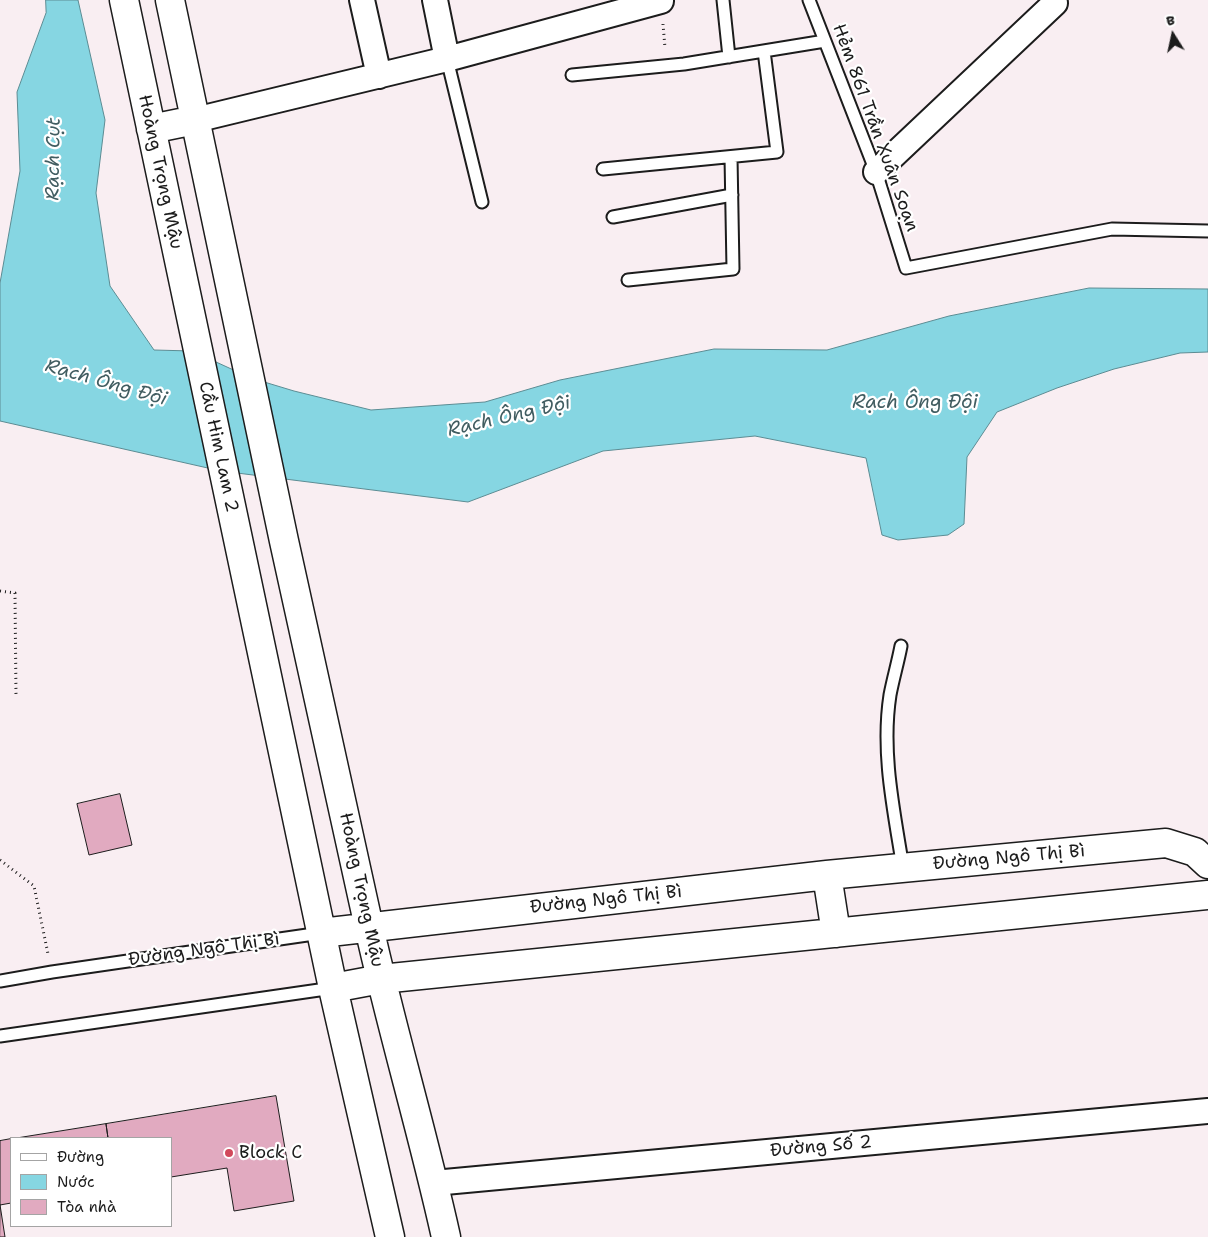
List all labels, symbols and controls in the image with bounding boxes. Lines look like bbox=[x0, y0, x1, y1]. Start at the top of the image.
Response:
north arrow bbox=[1148, 10, 1198, 60]
text: B bbox=[1165, 11, 1176, 30]
street label: Hẻm 861 Trần Xuân Soạn bbox=[827, 21, 923, 235]
street label: Hoàng Trọng Mậu bbox=[133, 93, 187, 251]
water label: Rạch Cụt bbox=[42, 117, 66, 201]
water label: Rạch Ông Đội bbox=[42, 355, 170, 411]
street label: Cầu Him Lam 2 bbox=[194, 380, 242, 514]
water label: Rạch Ông Đội bbox=[445, 392, 573, 442]
water label: Rạch Ông Đội bbox=[852, 392, 978, 414]
street label: Hoàng Trọng Mậu bbox=[334, 811, 388, 969]
street label: Đường Ngô Thị Bì bbox=[932, 841, 1086, 875]
street label: Đường Ngô Thị Bì bbox=[529, 881, 683, 919]
street label: Đường Ngô Thị Bì bbox=[127, 929, 281, 971]
street label: Đường Số 2 bbox=[769, 1132, 873, 1162]
legend bbox=[10, 1137, 172, 1227]
place label: Block C bbox=[239, 1142, 302, 1164]
text: Đường bbox=[57, 1147, 104, 1167]
marker: Block C bbox=[223, 1147, 235, 1159]
text: Nước bbox=[57, 1172, 94, 1192]
text: Tòa nhà bbox=[57, 1197, 116, 1217]

